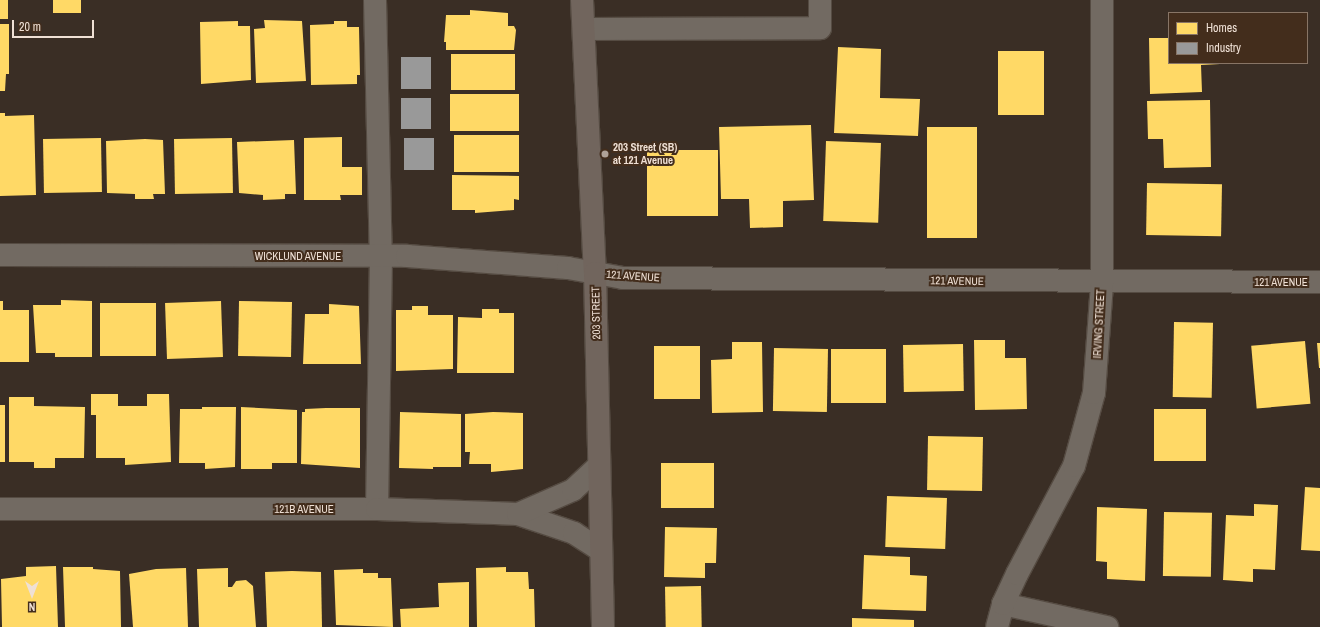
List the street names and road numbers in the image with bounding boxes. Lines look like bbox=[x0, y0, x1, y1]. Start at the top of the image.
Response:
street label: WICKLUND AVENUE bbox=[254, 249, 342, 263]
street label: 121 AVENUE bbox=[606, 268, 660, 284]
street label: 121 AVENUE bbox=[930, 274, 984, 288]
street label: 121 AVENUE bbox=[1254, 275, 1308, 289]
street label: 203 STREET bbox=[589, 286, 603, 340]
street label: IRVING STREET bbox=[1091, 289, 1107, 359]
street label: 121B AVENUE bbox=[274, 502, 334, 516]

